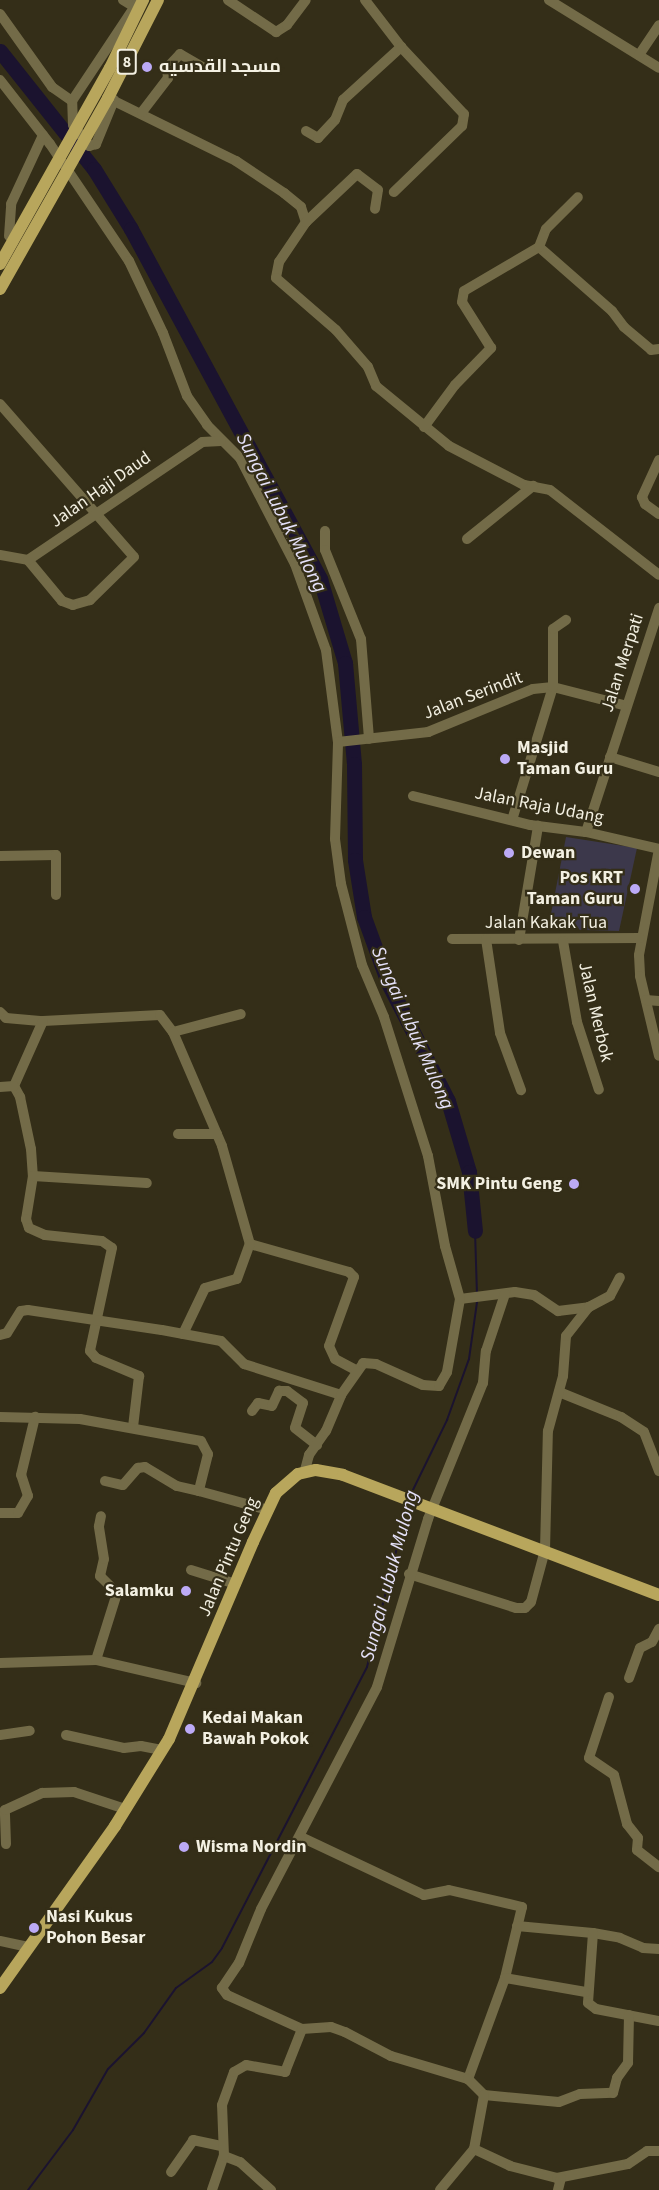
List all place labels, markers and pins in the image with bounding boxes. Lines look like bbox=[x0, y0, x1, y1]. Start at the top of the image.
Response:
place label: مسجد القدسيه bbox=[159, 56, 281, 78]
marker: مسجد القدسيه bbox=[140, 60, 154, 74]
place label: Masjid Taman Guru bbox=[517, 738, 613, 780]
marker: Masjid Taman Guru bbox=[498, 752, 512, 766]
place label: Dewan bbox=[521, 842, 575, 864]
marker: Dewan bbox=[502, 846, 516, 860]
place label: Pos KRT Taman Guru bbox=[527, 868, 623, 910]
marker: Pos KRT Taman Guru bbox=[628, 882, 642, 896]
place label: SMK Pintu Geng bbox=[436, 1173, 562, 1195]
marker: SMK Pintu Geng bbox=[567, 1177, 581, 1191]
place label: Salamku bbox=[105, 1580, 174, 1602]
marker: Salamku bbox=[179, 1584, 193, 1598]
place label: Kedai Makan Bawah Pokok bbox=[202, 1708, 309, 1750]
marker: Kedai Makan Bawah Pokok bbox=[183, 1722, 197, 1736]
place label: Wisma Nordin bbox=[196, 1836, 307, 1858]
marker: Wisma Nordin bbox=[177, 1840, 191, 1854]
place label: Nasi Kukus Pohon Besar bbox=[46, 1907, 145, 1950]
marker: Nasi Kukus Pohon Besar bbox=[27, 1921, 41, 1935]

